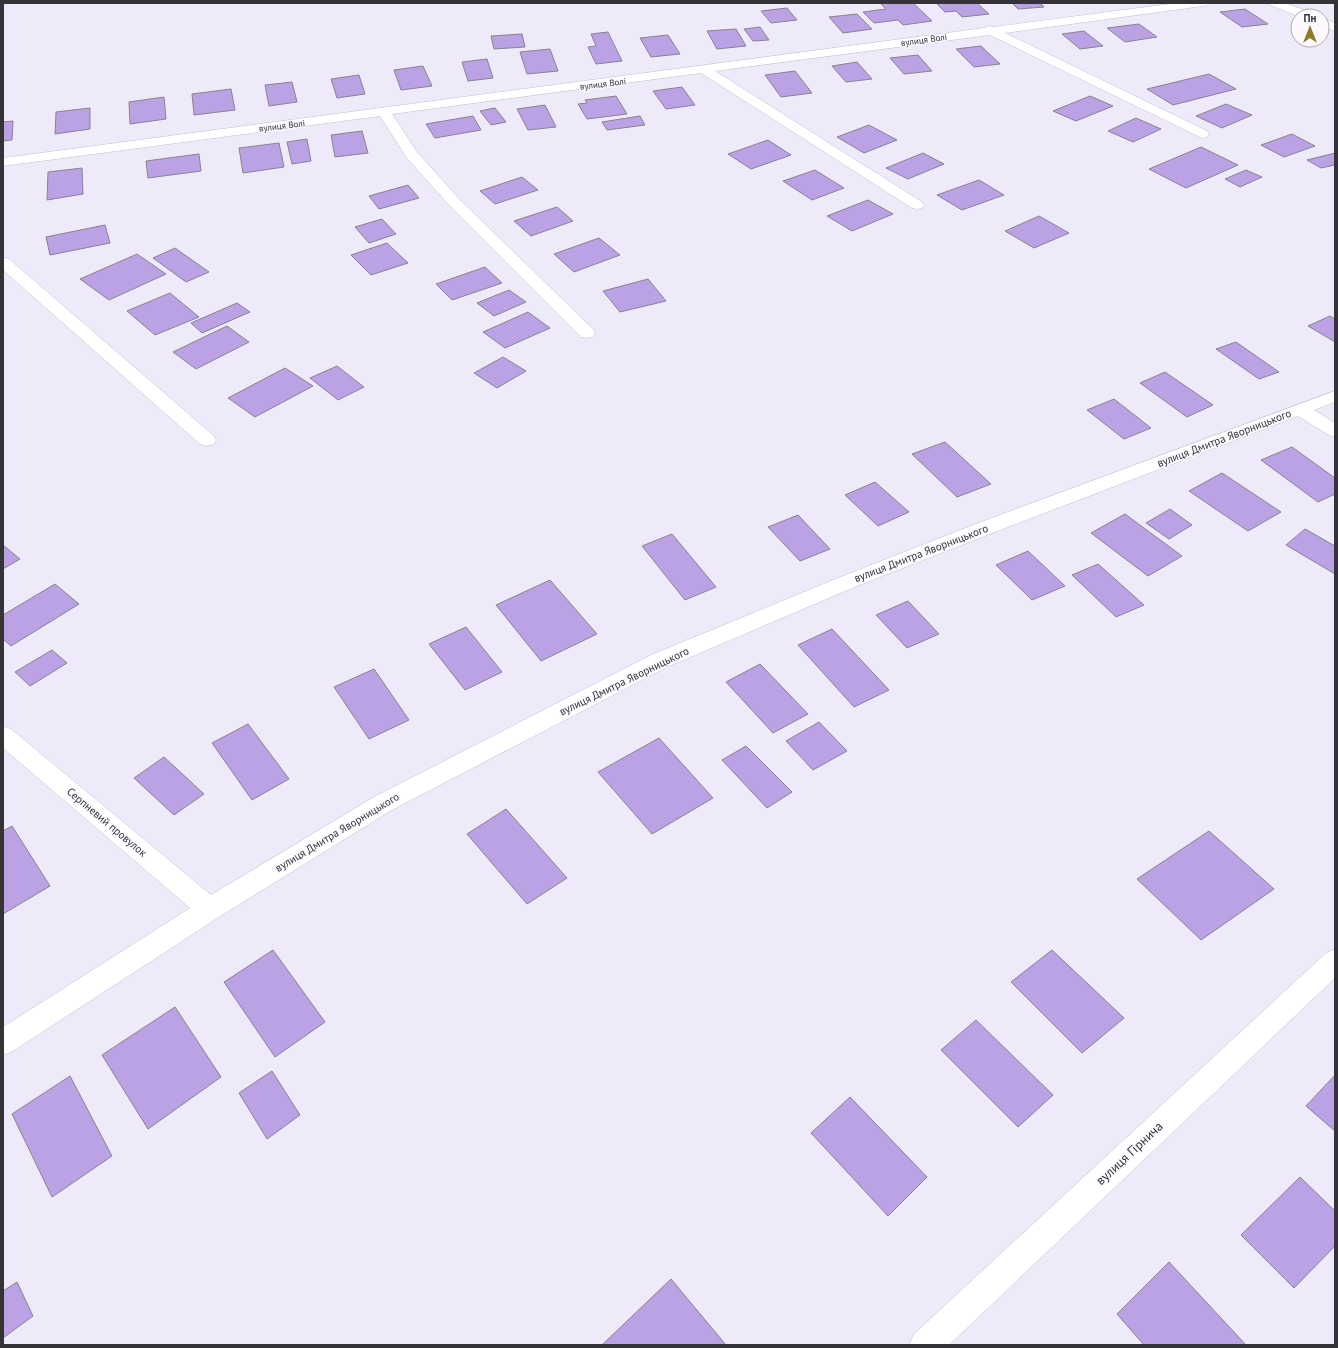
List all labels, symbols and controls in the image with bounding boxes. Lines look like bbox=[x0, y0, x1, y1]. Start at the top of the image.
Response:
north arrow bbox=[1290, 8, 1330, 48]
text: Пн bbox=[1304, 11, 1317, 25]
street label: вулиця Волі bbox=[900, 31, 948, 48]
street label: вулиця Волі bbox=[579, 75, 627, 92]
street label: вулиця Волі bbox=[258, 117, 306, 134]
street label: вулиця Дмитра Яворницького bbox=[1155, 406, 1293, 470]
street label: вулиця Дмитра Яворницького bbox=[852, 521, 990, 585]
street label: вулиця Дмитра Яворницького bbox=[557, 643, 691, 719]
street label: Серпневий провулок bbox=[64, 784, 150, 860]
street label: вулиця Дмитра Яворницького bbox=[272, 789, 402, 875]
street label: вулиця Гірнича bbox=[1092, 1118, 1166, 1189]

